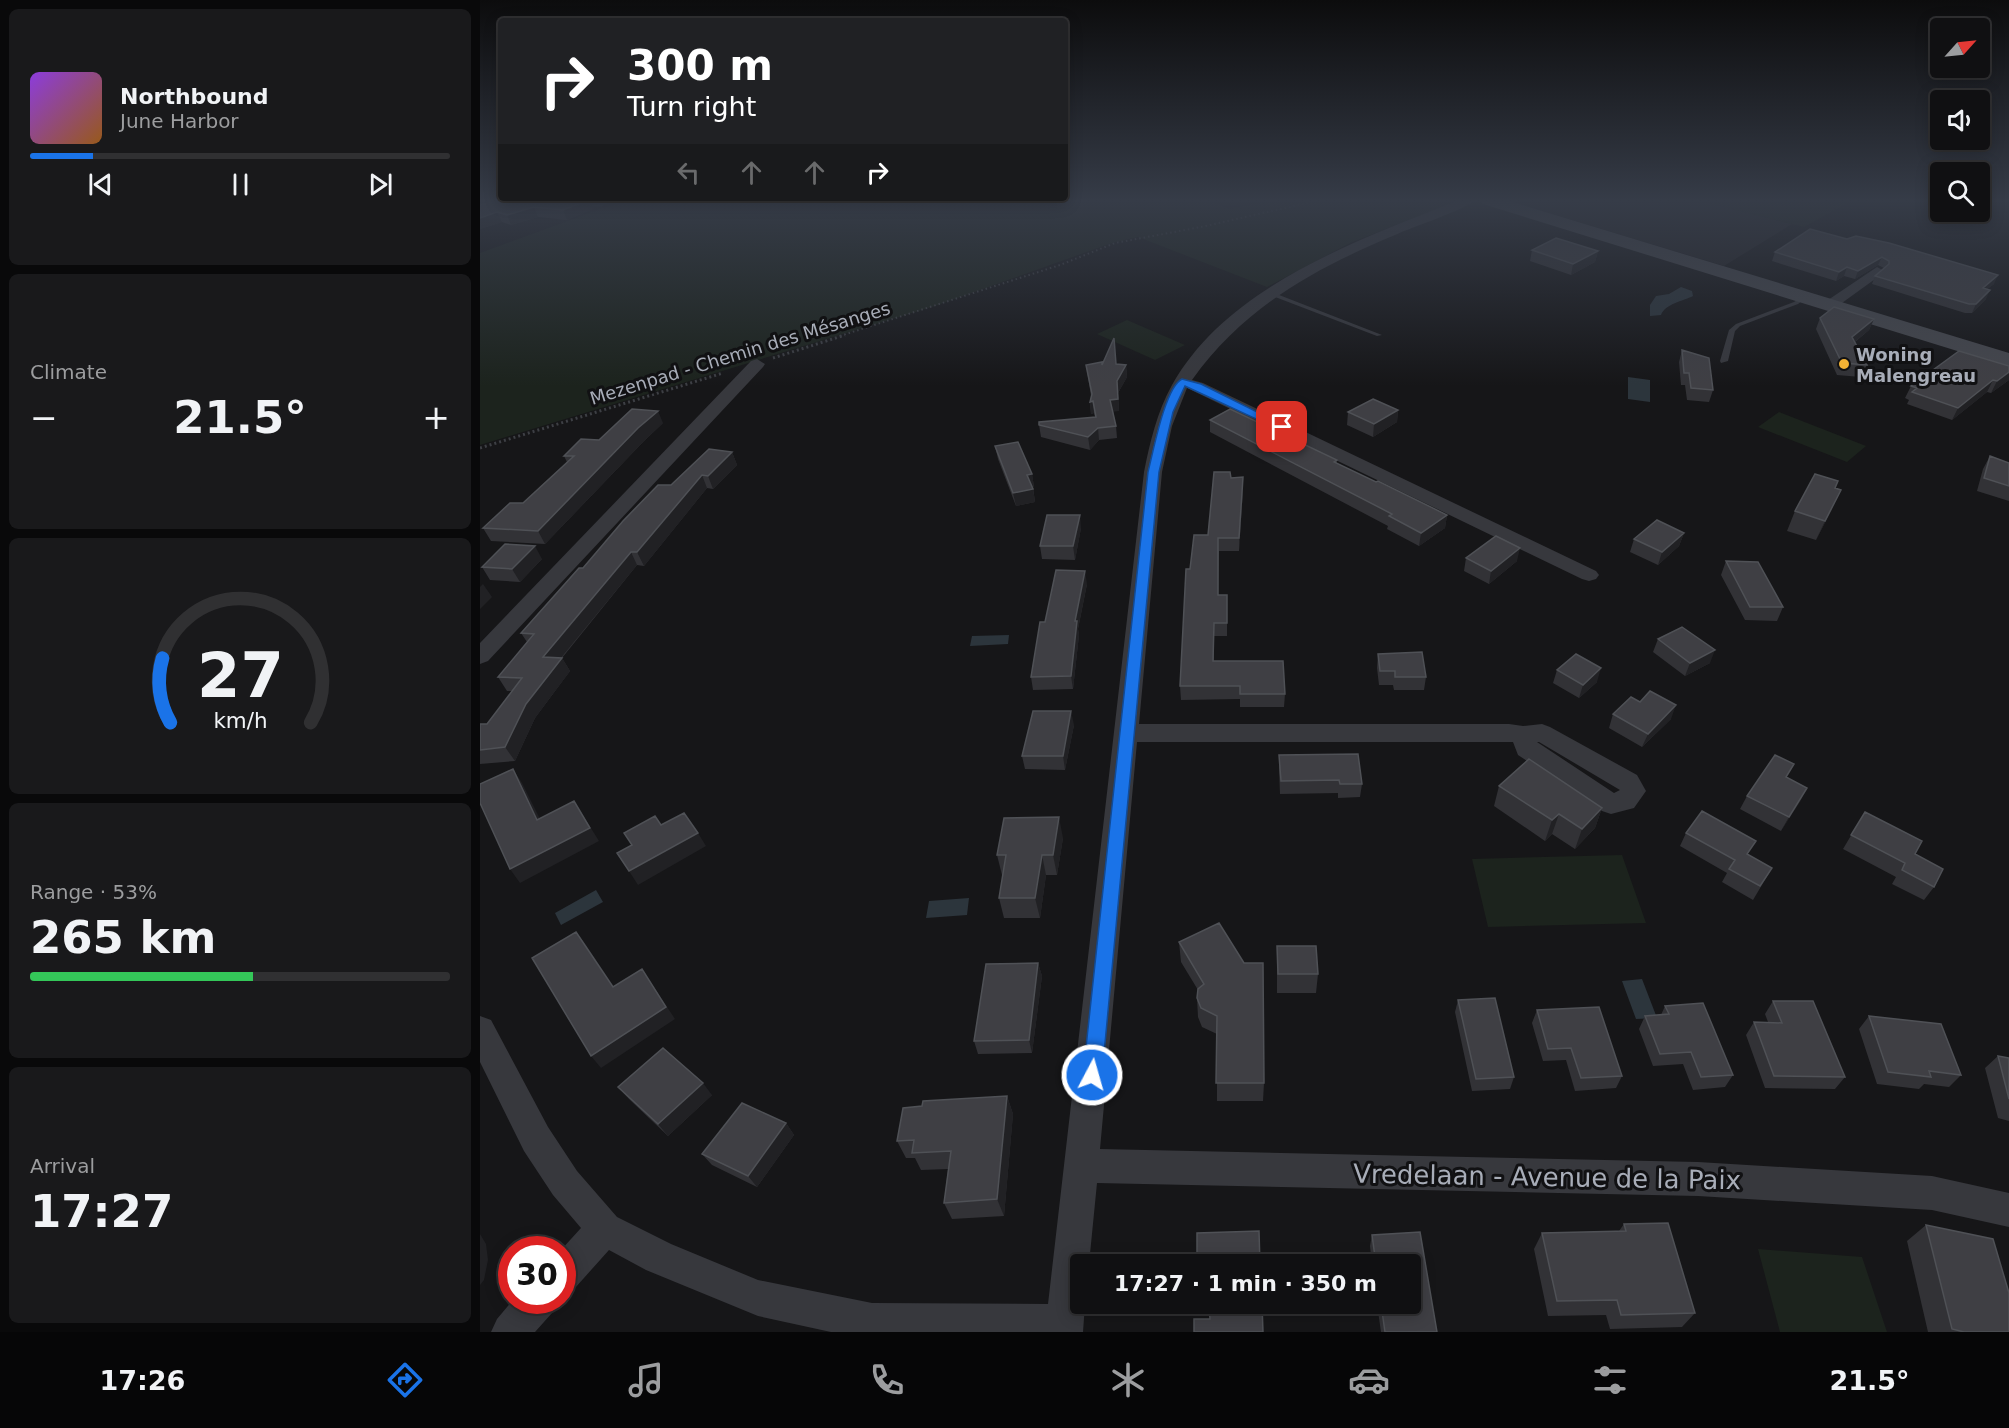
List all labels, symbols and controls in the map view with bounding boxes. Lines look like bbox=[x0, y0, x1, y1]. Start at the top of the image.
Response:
north arrow bbox=[1930, 18, 1990, 78]
map controls bbox=[1930, 18, 1990, 222]
text: 300 m bbox=[627, 41, 773, 90]
icon: right bbox=[528, 42, 606, 120]
text: Northbound bbox=[120, 84, 269, 109]
button: sound bbox=[1930, 90, 1990, 150]
text: Turn right bbox=[627, 91, 756, 122]
text: June Harbor bbox=[120, 109, 239, 133]
icon: left bbox=[672, 156, 705, 189]
icon: ahead bbox=[735, 156, 768, 189]
icon: ahead bbox=[798, 156, 831, 189]
icon: right bbox=[861, 156, 894, 189]
button: search bbox=[1930, 162, 1990, 222]
icon: previous bbox=[84, 168, 117, 201]
icon: pause bbox=[224, 168, 257, 201]
icon: next bbox=[364, 168, 397, 201]
street label: Mezenpad - Chemin des Mésanges bbox=[587, 297, 893, 409]
place label: Woning Malengreau bbox=[1856, 344, 1976, 386]
marker: Woning Malengreau bbox=[1837, 357, 1851, 371]
text: Climate bbox=[30, 360, 107, 384]
text: 21.5° bbox=[173, 391, 307, 444]
text: − bbox=[30, 398, 58, 437]
text: + bbox=[422, 398, 450, 437]
pin bbox=[1256, 401, 1307, 452]
icon: arrive bbox=[1265, 410, 1298, 443]
text: 27 bbox=[197, 639, 283, 712]
text: km/h bbox=[213, 708, 267, 733]
text: Range · 53% bbox=[30, 880, 157, 904]
text: 265 km bbox=[30, 911, 216, 964]
position arrow bbox=[1060, 1043, 1124, 1107]
text: Arrival bbox=[30, 1154, 95, 1178]
street label: Vredelaan - Avenue de la Paix bbox=[1353, 1159, 1741, 1195]
text: 17:27 bbox=[30, 1185, 173, 1238]
speed limit sign: 30 bbox=[498, 1236, 576, 1314]
text: 17:27 · 1 min · 350 m bbox=[1114, 1271, 1377, 1296]
icon: directions bbox=[384, 1359, 426, 1401]
icon: music bbox=[625, 1359, 667, 1401]
icon: phone bbox=[866, 1359, 908, 1401]
icon: climate bbox=[1107, 1359, 1149, 1401]
icon: car bbox=[1348, 1359, 1390, 1401]
icon: filters bbox=[1589, 1359, 1631, 1401]
text: 17:26 bbox=[99, 1365, 185, 1396]
text: 21.5° bbox=[1829, 1365, 1910, 1396]

